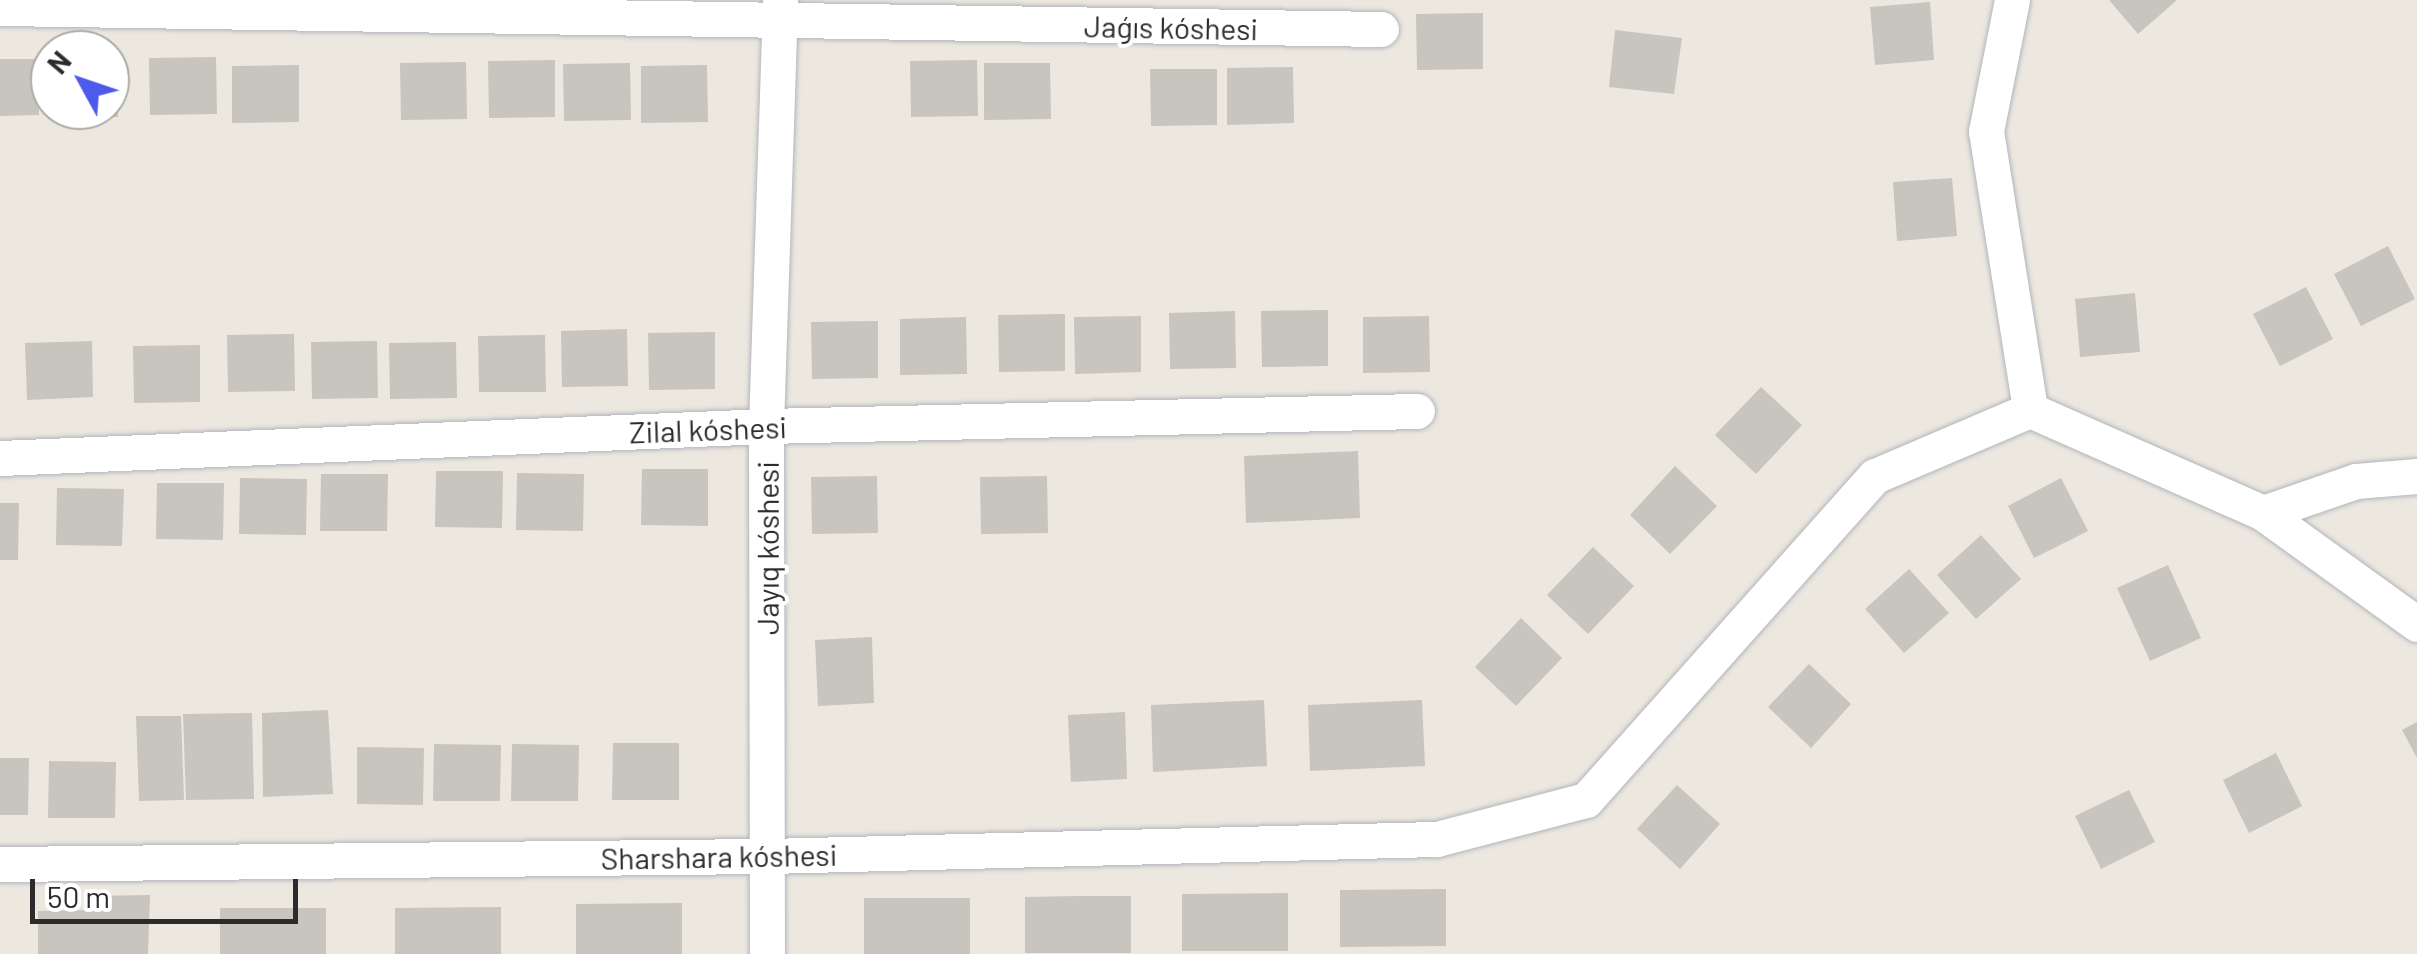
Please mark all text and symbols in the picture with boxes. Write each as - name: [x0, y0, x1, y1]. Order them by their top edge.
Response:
- street label: Jaǵıs kóshesi: [1084, 7, 1258, 47]
- north arrow: [30, 30, 130, 130]
- text: N: [40, 44, 78, 80]
- street label: Zilal kóshesi: [628, 408, 788, 450]
- street label: Jayıq kóshesi: [749, 461, 785, 635]
- street label: Sharshara kóshesi: [600, 836, 838, 876]
- scale bar: [35, 859, 302, 921]
- text: 50 m: [47, 878, 110, 914]

